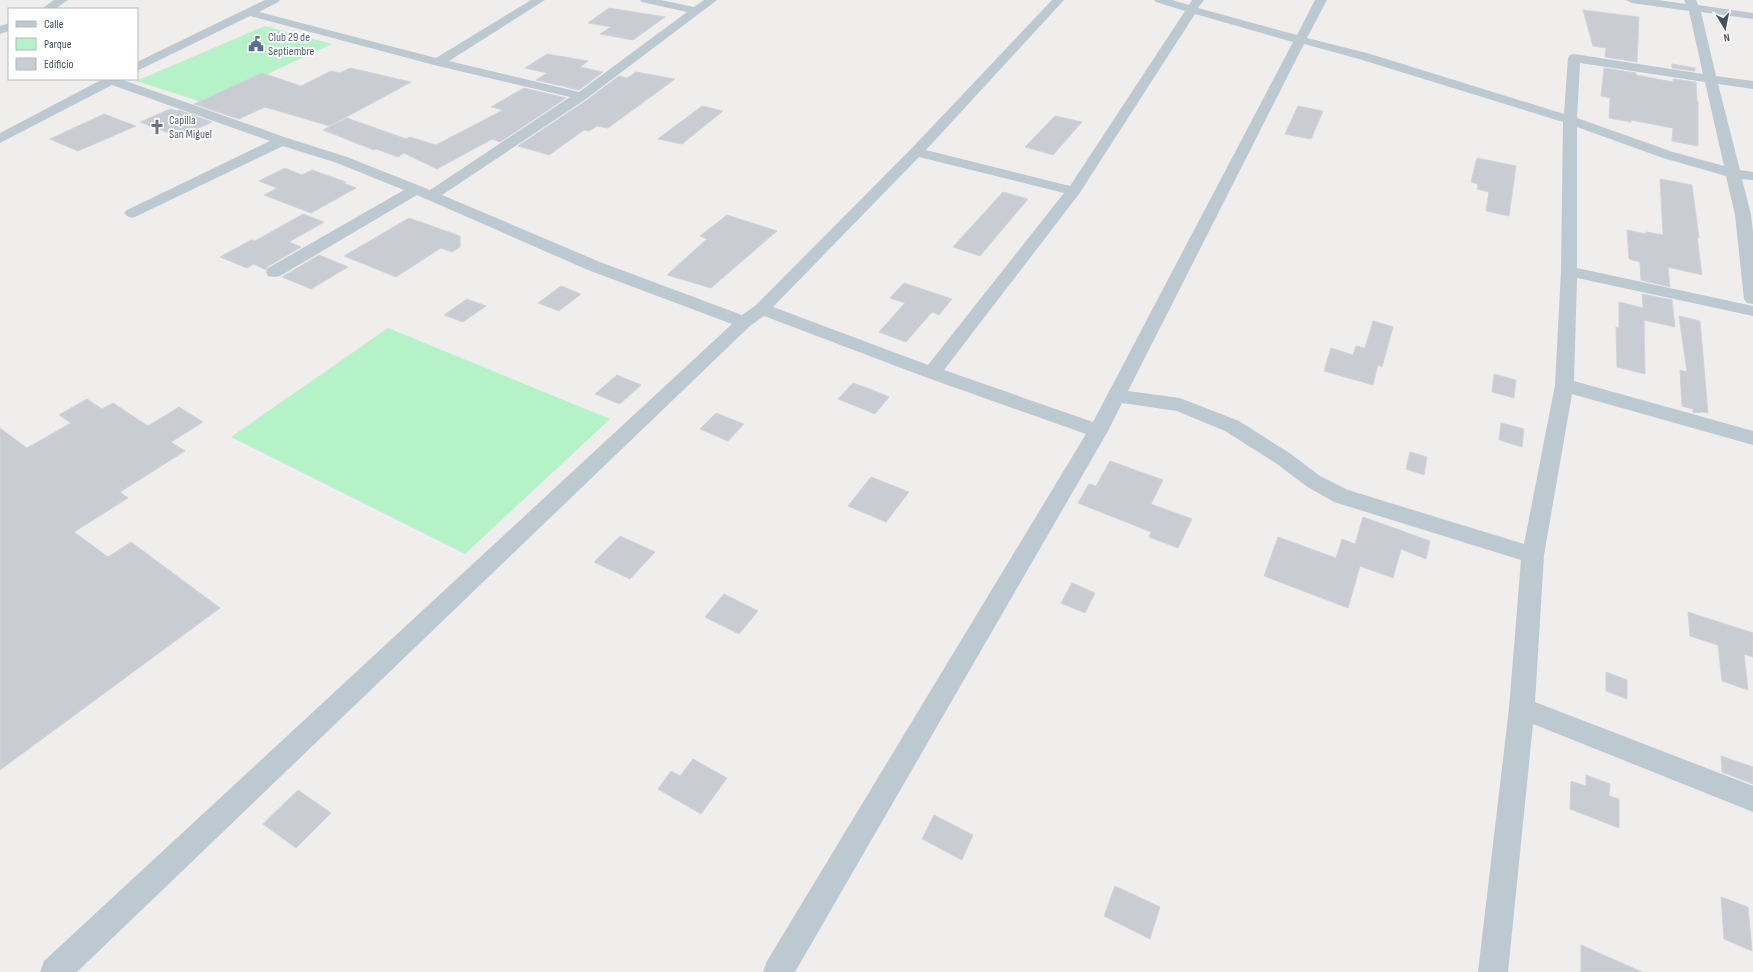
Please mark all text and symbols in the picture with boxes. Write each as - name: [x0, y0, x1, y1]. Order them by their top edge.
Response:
- legend: [8, 8, 138, 80]
- north arrow: [1705, 8, 1745, 48]
- text: Calle: [44, 17, 64, 32]
- place label: Club 29 de Septiembre: [268, 30, 315, 59]
- text: N: [1723, 30, 1731, 44]
- public building icon: Club 29 de Septiembre: [247, 35, 265, 53]
- text: Parque: [44, 37, 72, 52]
- text: Edificio: [44, 57, 73, 72]
- place label: Capilla San Miguel: [169, 113, 212, 142]
- church icon: Capilla San Miguel: [148, 118, 166, 136]

